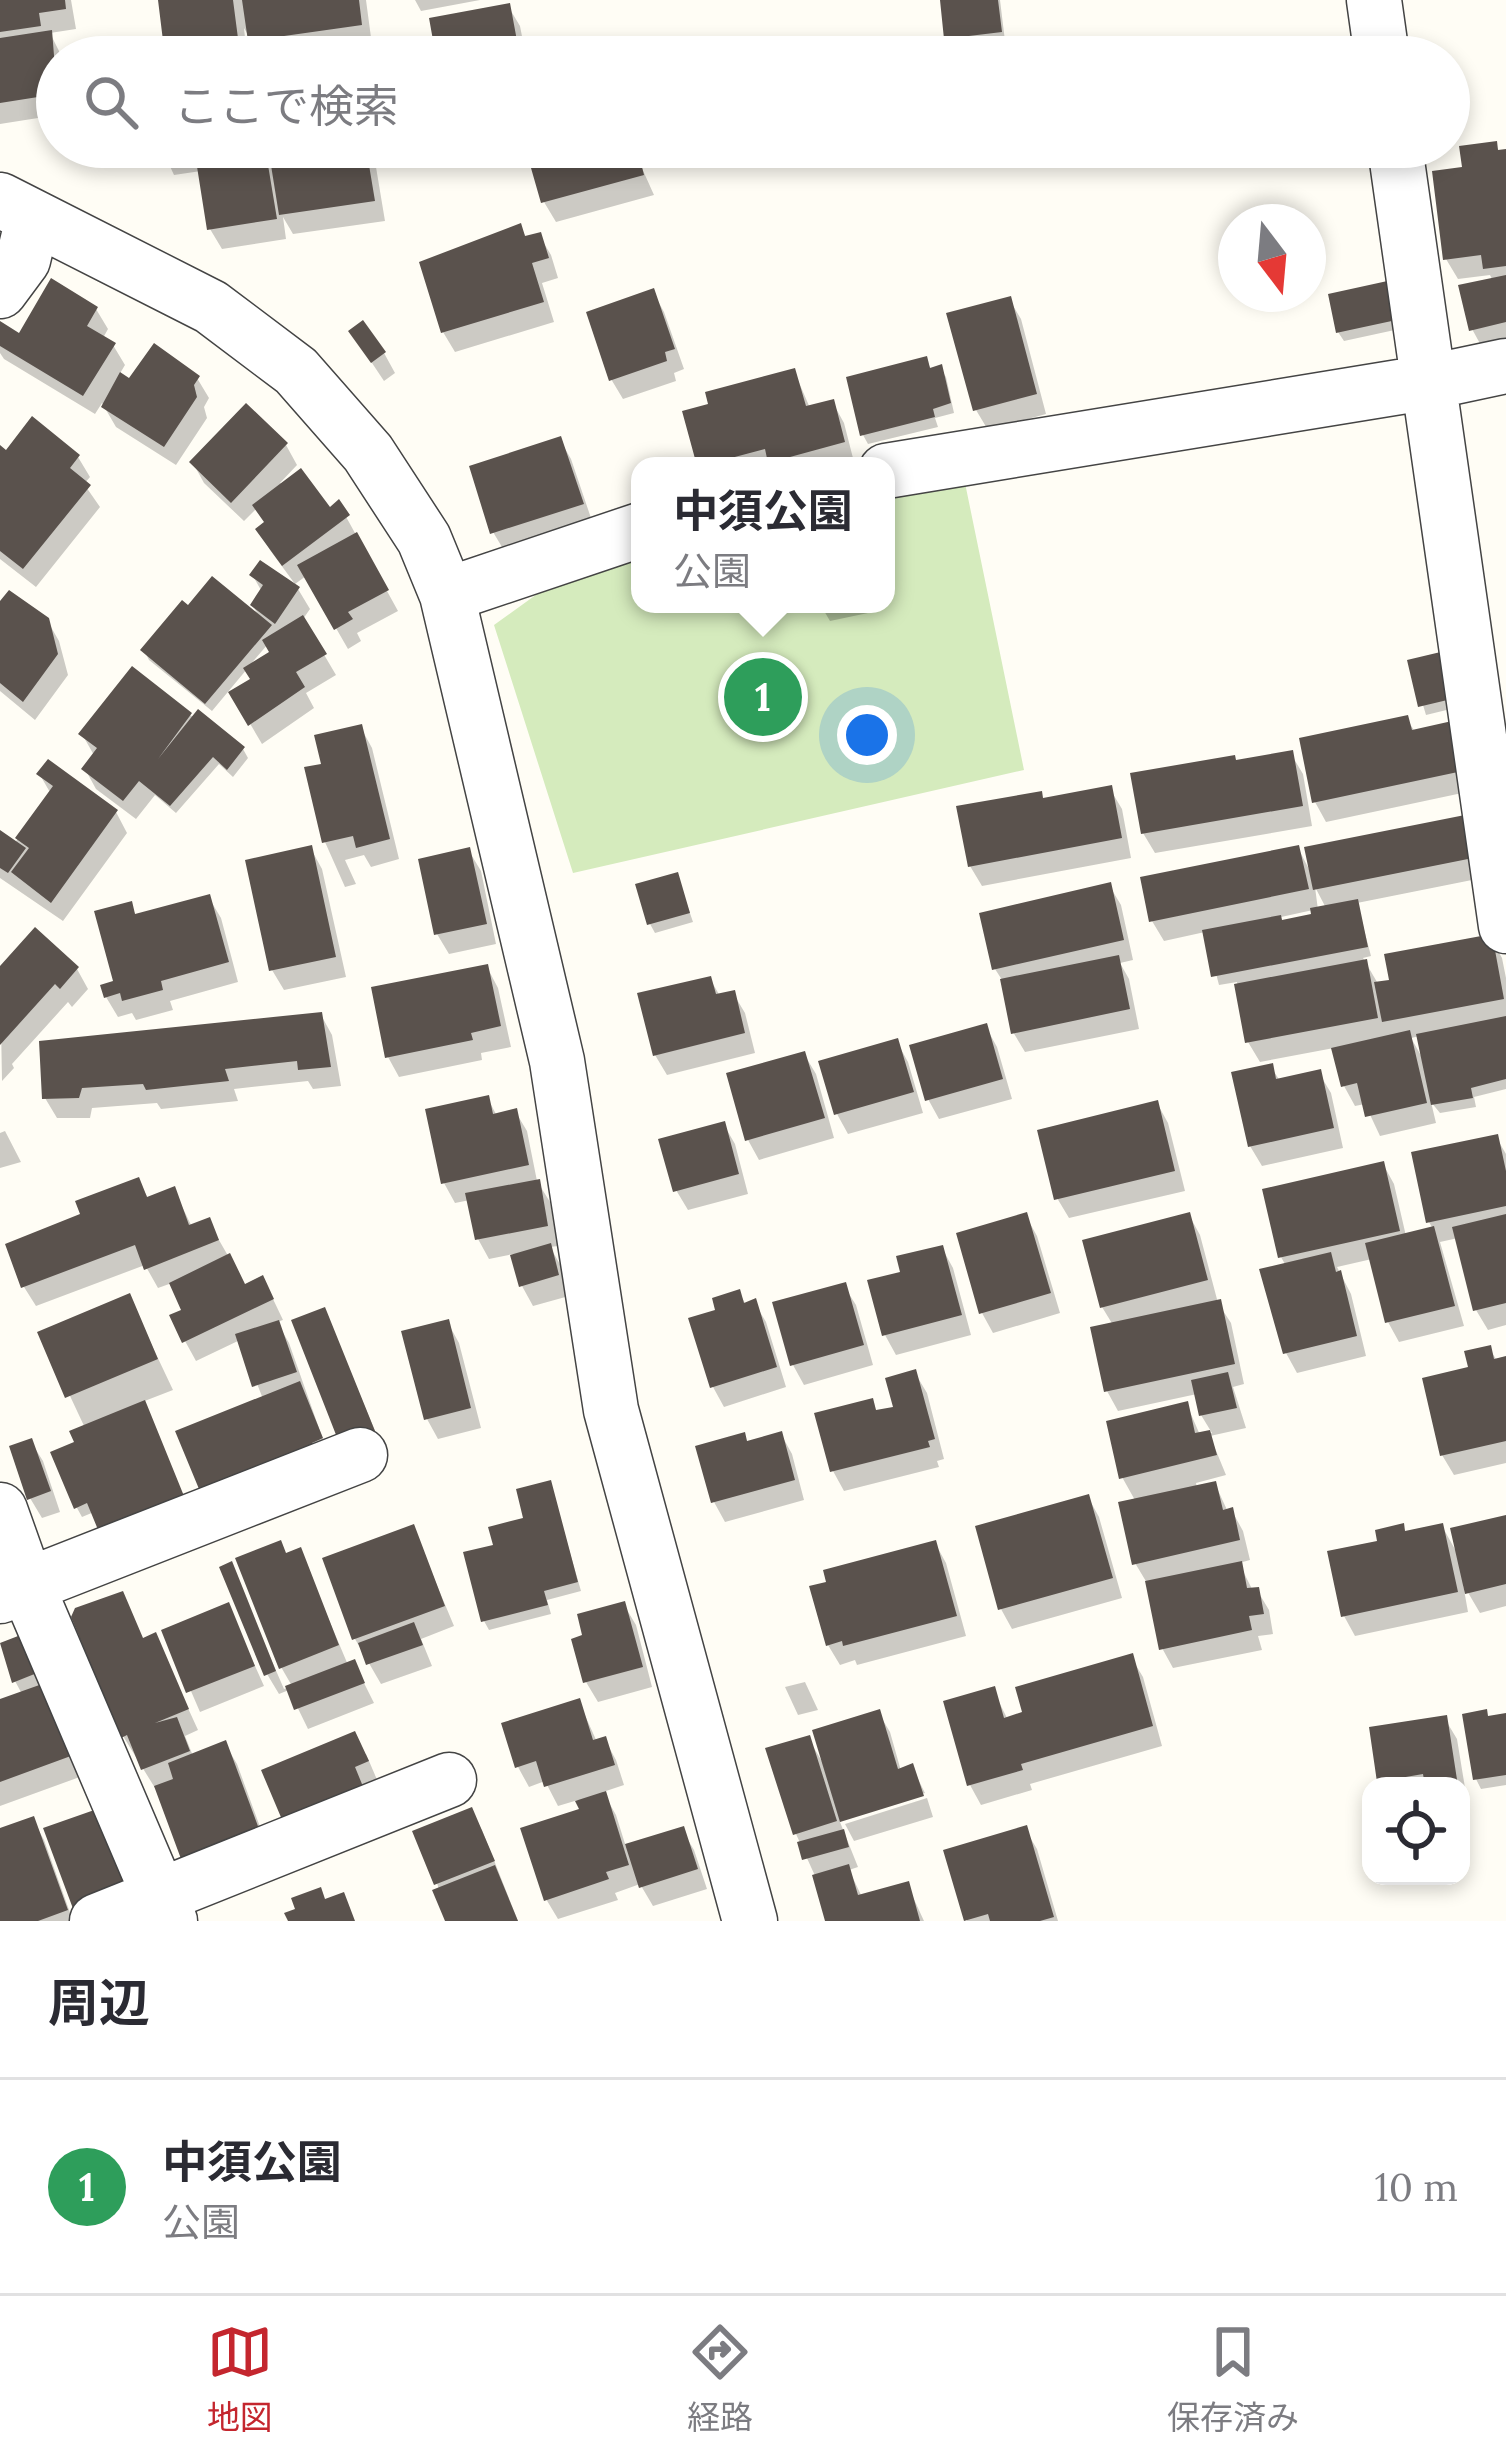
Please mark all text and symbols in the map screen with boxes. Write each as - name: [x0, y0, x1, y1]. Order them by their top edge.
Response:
- search box: [36, 36, 1470, 168]
- icon: search: [78, 69, 144, 135]
- text: ここで検索: [174, 77, 399, 134]
- north arrow: [1218, 204, 1326, 312]
- popup: [631, 457, 895, 613]
- text: 中須公園: [673, 482, 853, 539]
- text: 公園: [673, 546, 751, 596]
- pin: 1: [724, 652, 802, 742]
- your location: [837, 705, 897, 765]
- map controls: [1362, 1777, 1470, 1885]
- button: locate: [1362, 1777, 1470, 1885]
- text: 周辺: [48, 1970, 150, 2035]
- text: 中須公園: [162, 2133, 342, 2190]
- text: 1: [79, 2162, 95, 2212]
- text: 10 m: [1374, 2162, 1458, 2212]
- text: 公園: [162, 2197, 240, 2247]
- tab: 地図: [207, 2319, 273, 2439]
- tab: 経路: [687, 2319, 753, 2439]
- tab: 保存済み: [1167, 2319, 1299, 2439]

